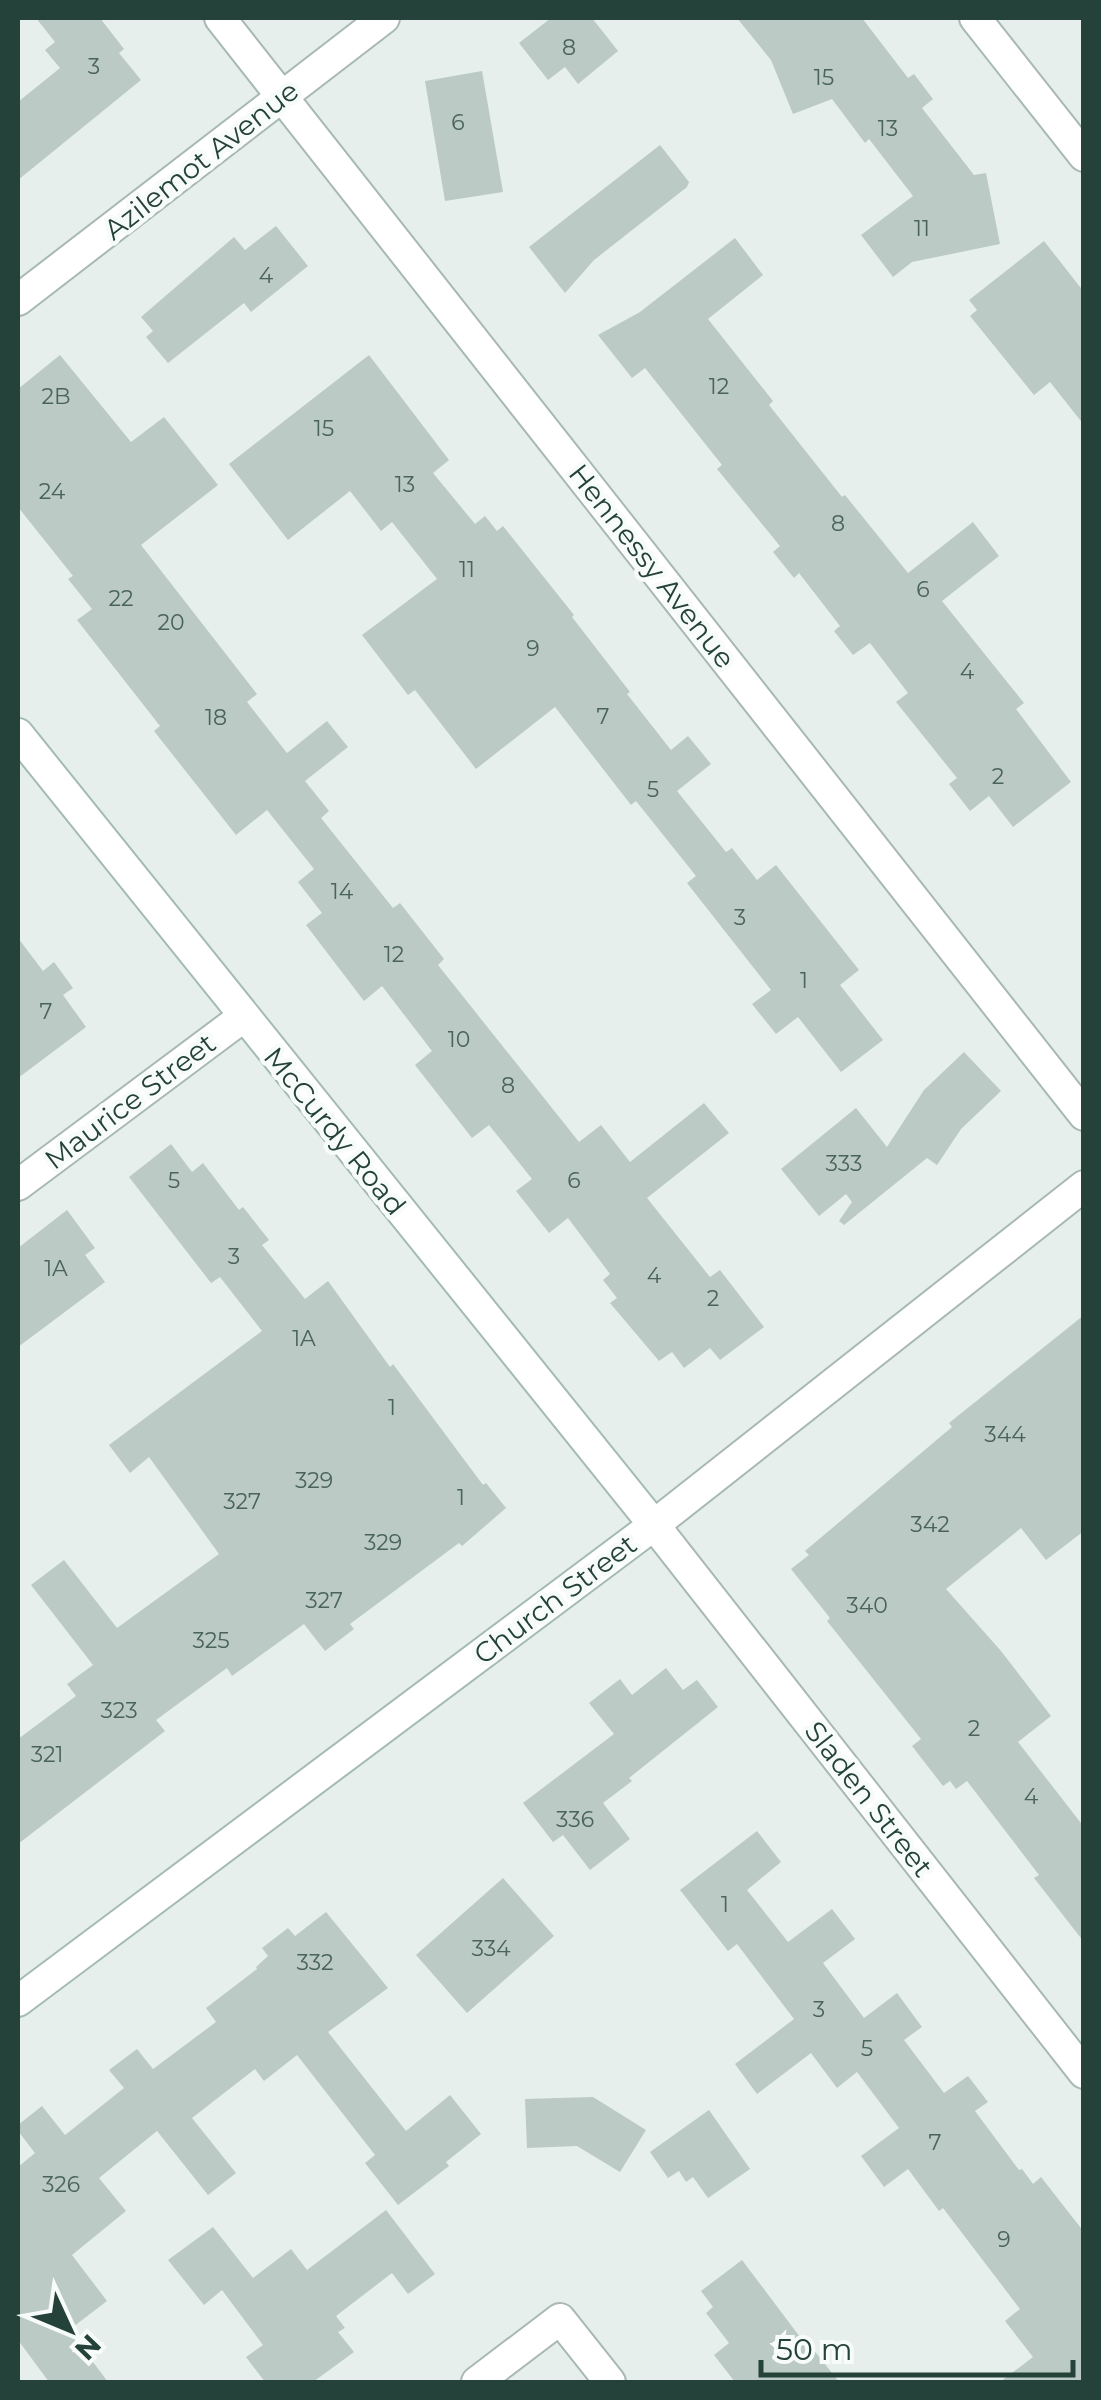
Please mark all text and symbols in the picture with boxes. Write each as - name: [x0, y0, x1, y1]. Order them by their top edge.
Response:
- house number: 8: [562, 34, 576, 61]
- house number: 3: [88, 53, 100, 80]
- house number: 15: [814, 64, 834, 91]
- street label: Azilemot Avenue: [97, 73, 305, 247]
- house number: 6: [451, 109, 465, 136]
- house number: 13: [878, 115, 898, 142]
- house number: 11: [914, 215, 930, 242]
- house number: 4: [259, 262, 274, 289]
- house number: 12: [709, 373, 729, 400]
- house number: 2B: [41, 383, 71, 410]
- house number: 15: [314, 415, 334, 442]
- street label: Hennessy Avenue: [562, 457, 742, 675]
- house number: 13: [395, 471, 415, 498]
- house number: 24: [39, 478, 66, 505]
- house number: 8: [831, 510, 845, 537]
- house number: 11: [459, 556, 475, 583]
- house number: 6: [916, 576, 930, 603]
- house number: 22: [109, 585, 134, 612]
- house number: 20: [157, 609, 185, 636]
- house number: 9: [526, 635, 540, 662]
- house number: 4: [960, 658, 975, 685]
- house number: 7: [597, 703, 610, 730]
- house number: 18: [205, 704, 227, 731]
- house number: 2: [992, 763, 1004, 790]
- house number: 5: [647, 776, 659, 803]
- house number: 14: [331, 878, 354, 905]
- house number: 3: [734, 904, 746, 931]
- house number: 12: [384, 941, 404, 968]
- house number: 1: [800, 967, 808, 994]
- house number: 7: [40, 998, 53, 1025]
- street label: Maurice Street: [38, 1026, 222, 1176]
- house number: 10: [448, 1026, 470, 1053]
- street label: McCurdy Road: [257, 1040, 413, 1222]
- house number: 8: [501, 1072, 515, 1099]
- house number: 333: [825, 1150, 863, 1177]
- house number: 5: [168, 1167, 180, 1194]
- house number: 6: [567, 1167, 581, 1194]
- house number: 3: [228, 1243, 240, 1270]
- house number: 1A: [44, 1255, 68, 1282]
- house number: 4: [647, 1262, 662, 1289]
- house number: 2: [707, 1285, 719, 1312]
- house number: 1A: [292, 1325, 316, 1352]
- house number: 1: [388, 1394, 396, 1421]
- house number: 344: [984, 1421, 1026, 1448]
- house number: 329: [295, 1467, 333, 1494]
- house number: 1: [457, 1484, 465, 1511]
- house number: 327: [223, 1488, 261, 1515]
- house number: 342: [910, 1511, 950, 1538]
- street label: Church Street: [467, 1527, 643, 1671]
- house number: 329: [364, 1529, 402, 1556]
- house number: 327: [305, 1587, 343, 1614]
- house number: 340: [846, 1592, 888, 1619]
- house number: 325: [192, 1627, 230, 1654]
- house number: 323: [100, 1697, 138, 1724]
- street label: Sladen Street: [798, 1714, 940, 1884]
- house number: 2: [968, 1715, 980, 1742]
- house number: 321: [31, 1741, 63, 1768]
- house number: 4: [1024, 1783, 1039, 1810]
- house number: 336: [556, 1806, 594, 1833]
- house number: 1: [721, 1891, 729, 1918]
- house number: 334: [471, 1935, 511, 1962]
- house number: 332: [296, 1949, 334, 1976]
- house number: 3: [813, 1996, 825, 2023]
- house number: 5: [861, 2035, 873, 2062]
- house number: 7: [929, 2129, 942, 2156]
- house number: 326: [42, 2171, 80, 2198]
- house number: 9: [997, 2226, 1011, 2253]
- north arrow: [20, 2280, 120, 2380]
- scale bar: [761, 2315, 1074, 2377]
- text: N: [68, 2327, 108, 2367]
- text: 50 m: [776, 2331, 853, 2368]

